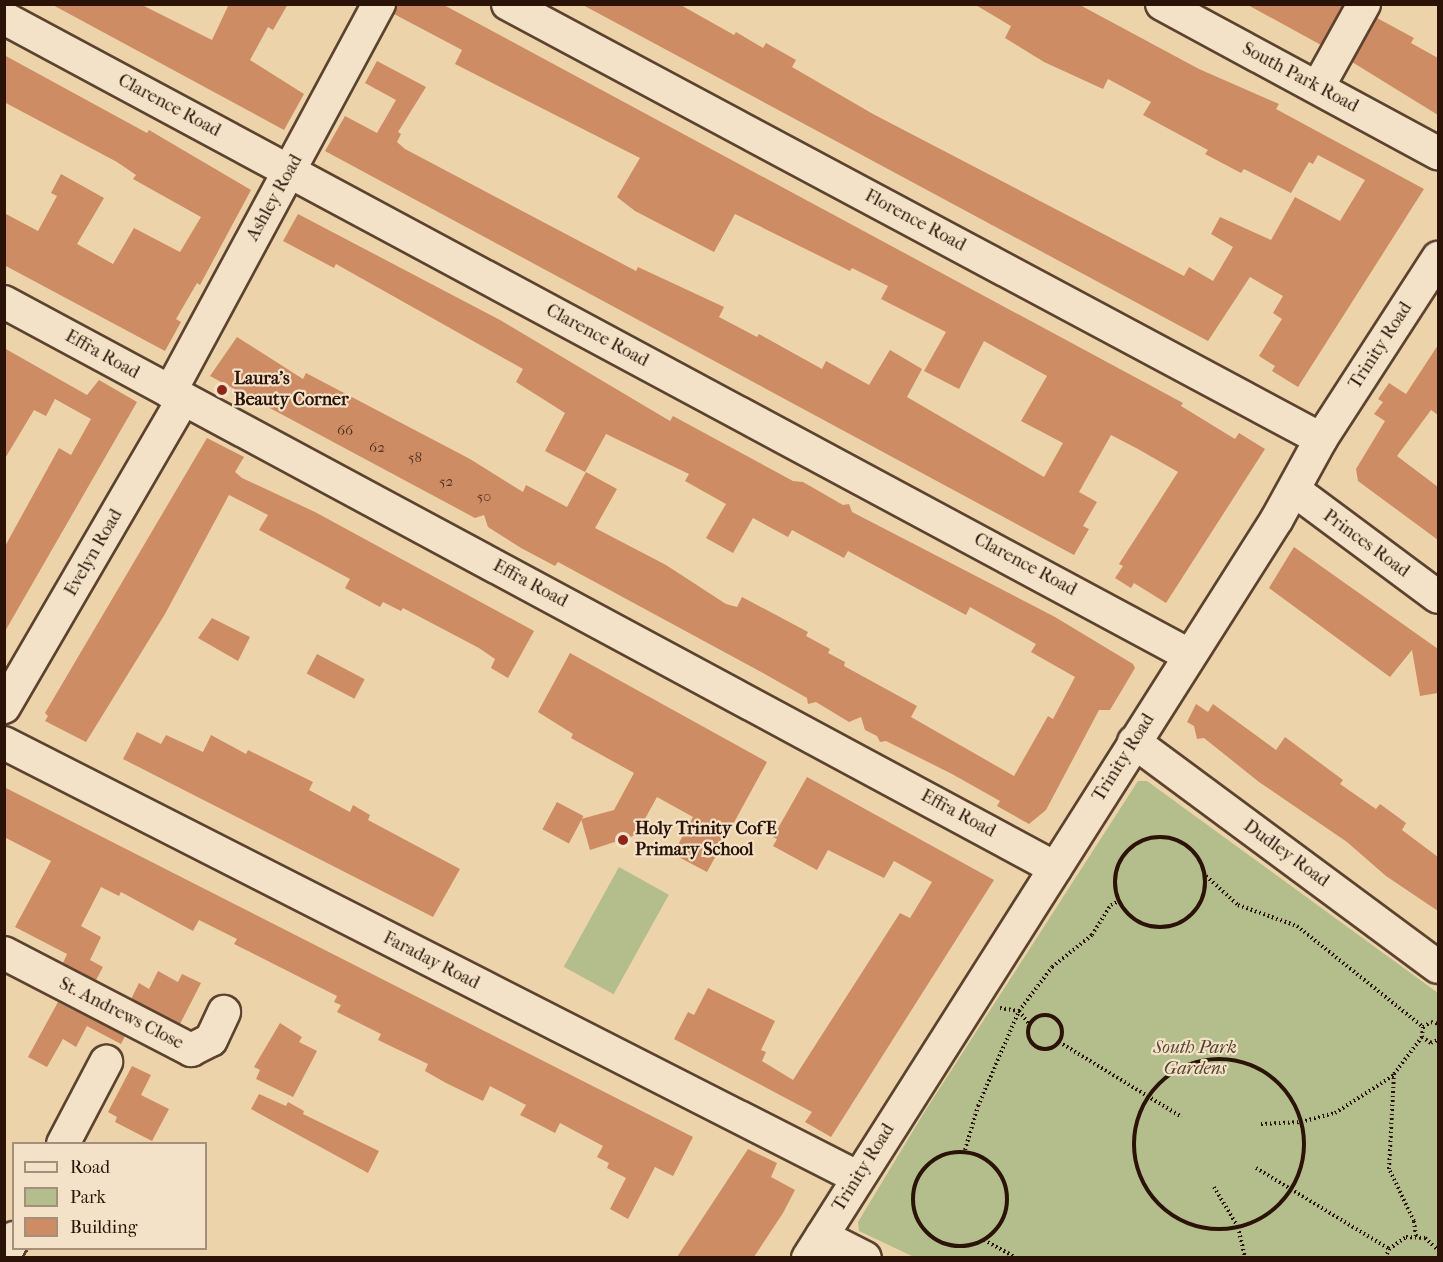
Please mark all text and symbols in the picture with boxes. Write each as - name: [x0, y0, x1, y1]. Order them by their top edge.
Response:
- street label: South Park Road: [1238, 38, 1362, 118]
- street label: Clarence Road: [114, 70, 224, 142]
- street label: Ashley Road: [242, 151, 308, 245]
- street label: Florence Road: [861, 185, 969, 257]
- street label: Trinity Road: [1345, 298, 1417, 394]
- street label: Clarence Road: [542, 300, 652, 372]
- street label: Effra Road: [61, 326, 143, 384]
- place label: Laura's Beauty Corner: [234, 369, 349, 412]
- marker: Laura's Beauty Corner: [215, 383, 229, 397]
- house number: 66: [337, 422, 353, 440]
- house number: 62: [369, 439, 385, 457]
- house number: 58: [408, 449, 422, 467]
- house number: 52: [439, 473, 453, 491]
- house number: 50: [477, 488, 491, 506]
- street label: Princes Road: [1319, 505, 1413, 583]
- street label: Evelyn Road: [60, 506, 128, 600]
- street label: Clarence Road: [970, 529, 1080, 601]
- street label: Effra Road: [489, 555, 571, 613]
- street label: Trinity Road: [1088, 710, 1160, 806]
- street label: Effra Road: [917, 785, 999, 843]
- street label: Dudley Road: [1239, 816, 1333, 892]
- place label: Holy Trinity CofE Primary School: [635, 819, 777, 862]
- marker: Holy Trinity CofE Primary School: [616, 833, 630, 847]
- street label: Faraday Road: [379, 927, 483, 995]
- street label: St. Andrews Close: [55, 973, 187, 1055]
- park label: South Park Gardens: [1153, 1038, 1237, 1080]
- street label: Trinity Road: [828, 1120, 900, 1216]
- legend: [12, 1142, 207, 1250]
- text: Road: [70, 1157, 110, 1178]
- text: Park: [70, 1187, 106, 1208]
- text: Building: [70, 1217, 137, 1238]

